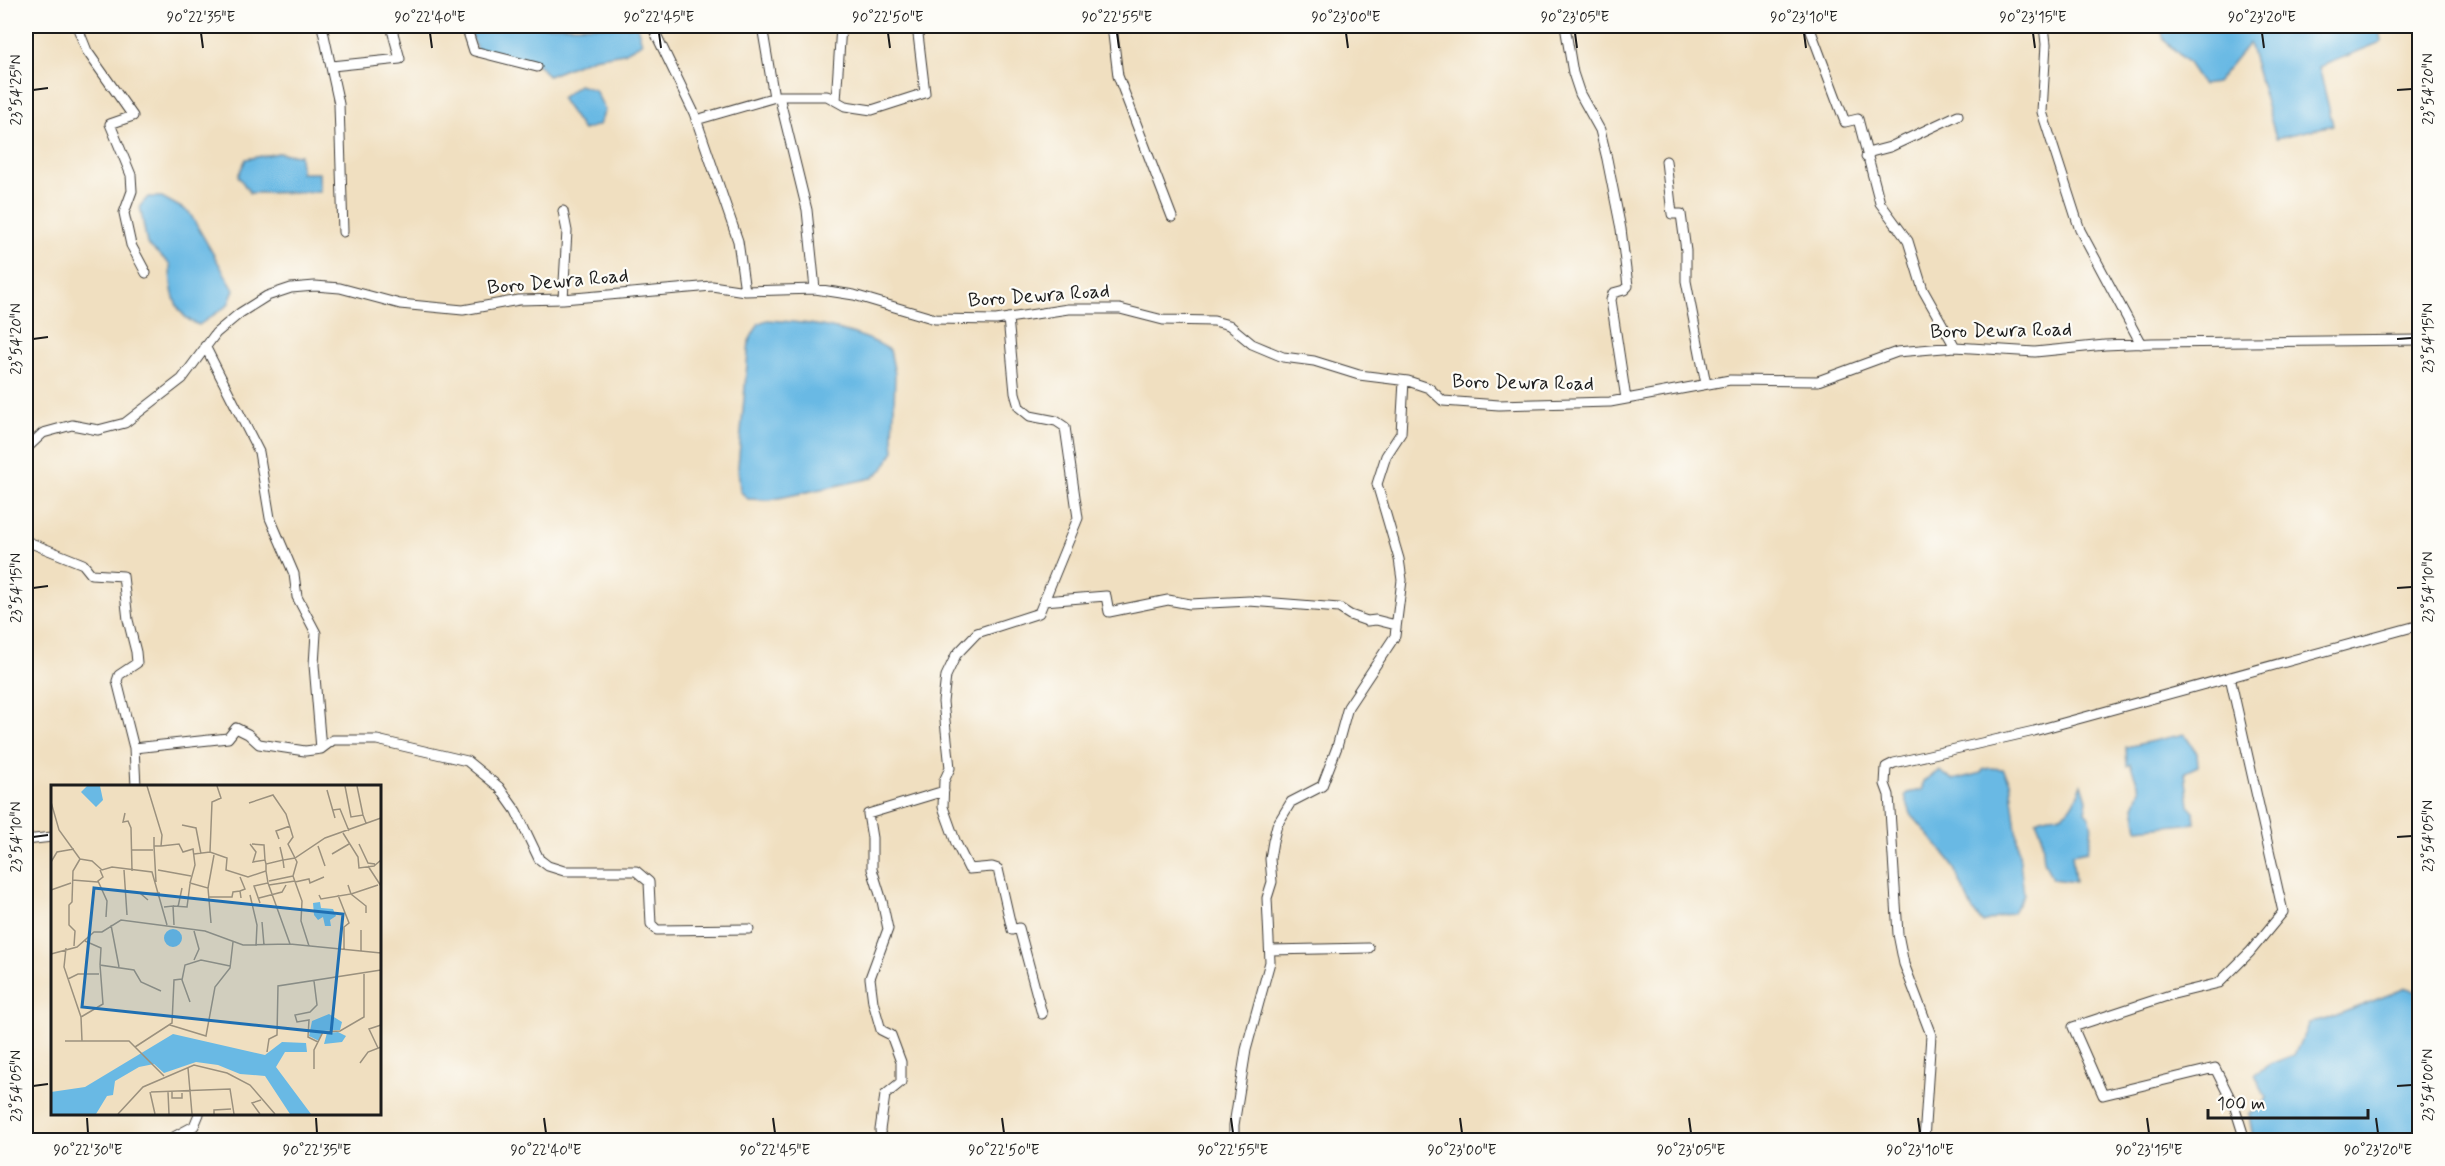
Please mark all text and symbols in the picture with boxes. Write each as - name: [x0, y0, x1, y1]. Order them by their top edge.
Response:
- text: 90°22'35"E: [167, 8, 235, 28]
- text: 90°22'40"E: [395, 8, 466, 28]
- text: 90°22'45"E: [624, 8, 694, 28]
- text: 90°22'50"E: [852, 8, 924, 28]
- text: 90°22'55"E: [1082, 8, 1153, 28]
- text: 90°23'00"E: [1311, 8, 1381, 28]
- text: 90°23'05"E: [1541, 8, 1609, 28]
- text: 90°23'10"E: [1770, 8, 1838, 28]
- text: 90°23'15"E: [2000, 8, 2067, 28]
- text: 90°23'20"E: [2228, 8, 2296, 28]
- text: 23°54'20"N: [2419, 53, 2439, 125]
- text: 23°54'25"N: [7, 55, 27, 125]
- street label: Boro Dewra Road: [486, 262, 630, 302]
- street label: Boro Dewra Road: [967, 278, 1111, 314]
- text: 23°54'20"N: [7, 303, 27, 375]
- text: 23°54'15"N: [2419, 303, 2439, 373]
- street label: Boro Dewra Road: [1930, 316, 2072, 346]
- street label: Boro Dewra Road: [1452, 368, 1594, 398]
- text: 23°54'10"N: [2419, 552, 2439, 622]
- text: 23°54'15"N: [7, 553, 27, 623]
- inset map: [51, 785, 381, 1115]
- text: 23°54'05"N: [2419, 800, 2439, 872]
- text: 23°54'10"N: [7, 802, 27, 872]
- text: 23°54'00"N: [2419, 1049, 2439, 1121]
- text: 23°54'05"N: [7, 1050, 27, 1122]
- scale bar: [2208, 1082, 2368, 1120]
- text: 100 m: [2217, 1092, 2265, 1116]
- text: 90°22'30"E: [53, 1141, 123, 1161]
- text: 90°22'35"E: [283, 1141, 351, 1161]
- text: 90°22'40"E: [511, 1141, 582, 1161]
- text: 90°22'45"E: [740, 1141, 810, 1161]
- text: 90°22'50"E: [968, 1141, 1040, 1161]
- text: 90°22'55"E: [1198, 1141, 1269, 1161]
- text: 90°23'00"E: [1427, 1141, 1497, 1161]
- text: 90°23'05"E: [1657, 1141, 1725, 1161]
- text: 90°23'10"E: [1886, 1141, 1954, 1161]
- text: 90°23'15"E: [2116, 1141, 2183, 1161]
- text: 90°23'20"E: [2344, 1141, 2412, 1161]

